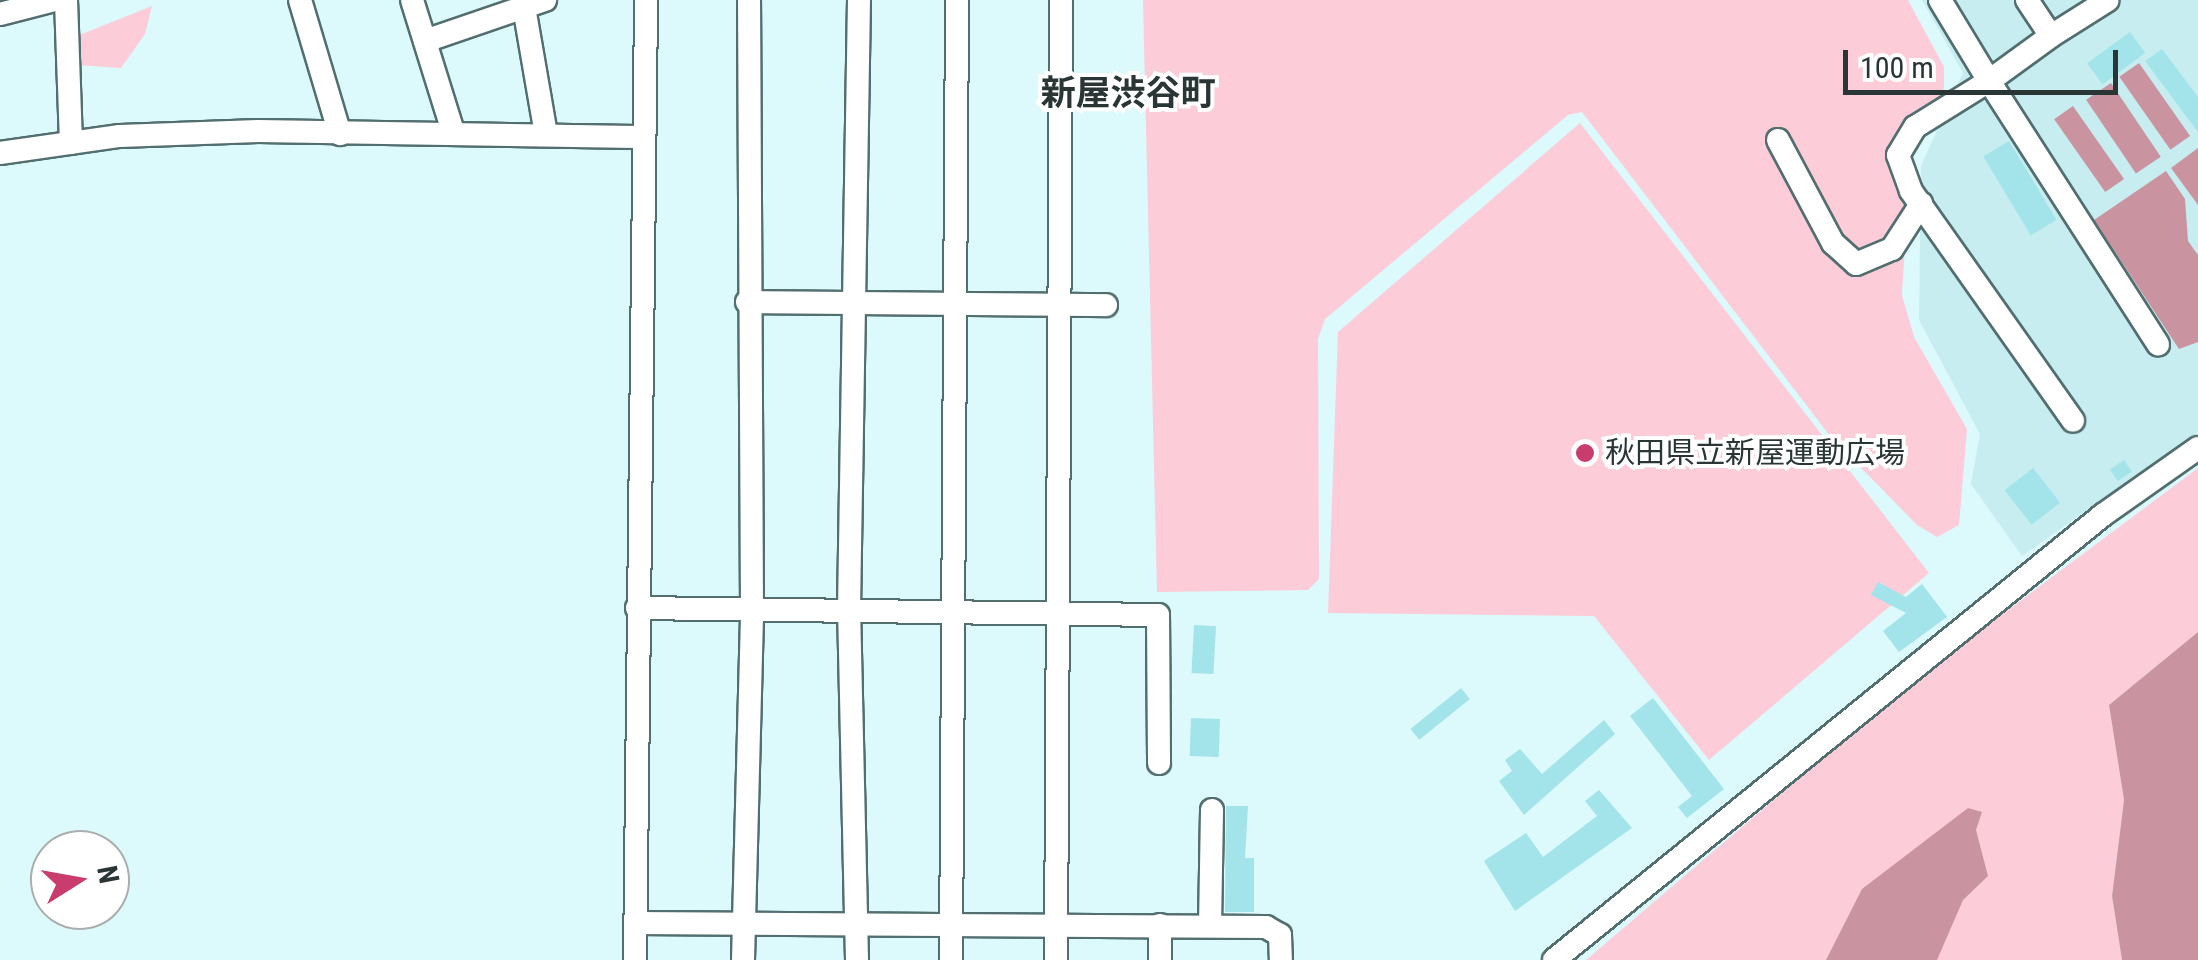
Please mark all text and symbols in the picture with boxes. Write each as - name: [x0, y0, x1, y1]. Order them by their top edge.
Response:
- scale bar: [1848, 30, 2123, 92]
- text: 100 m: [1860, 50, 1934, 85]
- district label: 新屋渋谷町: [1041, 73, 1215, 115]
- place label: 秋田県立新屋運動広場: [1605, 435, 1905, 471]
- marker: 秋田県立新屋運動広場: [1574, 442, 1596, 464]
- north arrow: [30, 830, 130, 930]
- text: N: [90, 863, 126, 886]

